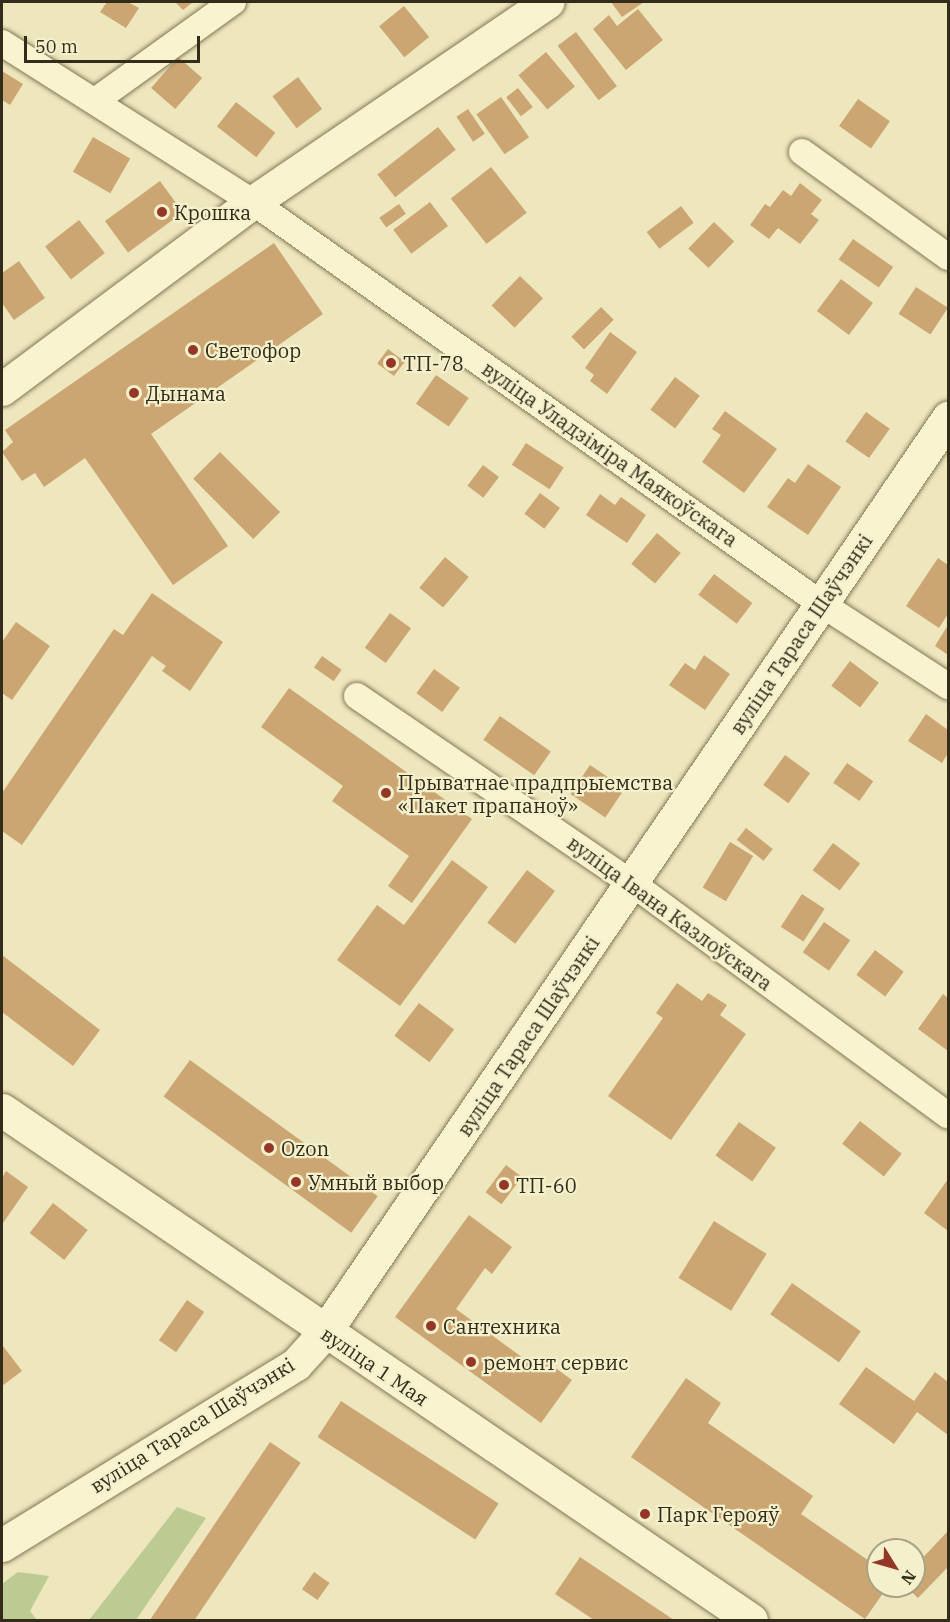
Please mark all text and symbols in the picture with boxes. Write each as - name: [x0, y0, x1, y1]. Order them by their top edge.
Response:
- scale bar: [27, 24, 202, 62]
- text: 50 m: [35, 35, 78, 58]
- place label: Крошка: [174, 200, 251, 224]
- marker: Крошка: [155, 205, 169, 219]
- place label: Светофор: [205, 338, 301, 362]
- marker: Светофор: [186, 343, 200, 357]
- place label: ТП-78: [403, 351, 464, 375]
- marker: ТП-78: [384, 356, 398, 370]
- street label: вуліца Уладзіміра Маякоўскага: [478, 356, 742, 552]
- place label: Дынама: [146, 381, 226, 405]
- marker: Дынама: [127, 386, 141, 400]
- street label: вуліца Тараса Шаўчэнкі: [725, 529, 877, 739]
- place label: Прыватнае прадпрыемства «Пакет прапаноў»: [398, 770, 673, 817]
- marker: Прыватнае прадпрыемства «Пакет прапаноў»: [379, 786, 393, 800]
- street label: вуліца Івана Казлоўскага: [563, 831, 777, 995]
- street label: вуліца Тараса Шаўчэнкі: [452, 931, 604, 1141]
- place label: Ozon: [281, 1136, 329, 1160]
- marker: Ozon: [262, 1141, 276, 1155]
- place label: Умный выбор: [308, 1170, 444, 1194]
- place label: ТП-60: [516, 1173, 577, 1197]
- marker: Умный выбор: [289, 1175, 303, 1189]
- marker: ТП-60: [497, 1178, 511, 1192]
- place label: Сантехника: [443, 1314, 561, 1338]
- marker: Сантехника: [424, 1319, 438, 1333]
- street label: вуліца 1 Мая: [317, 1321, 433, 1411]
- place label: ремонт сервис: [483, 1350, 629, 1374]
- street label: вуліца Тараса Шаўчэнкі: [85, 1352, 299, 1498]
- marker: ремонт сервис: [464, 1355, 478, 1369]
- place label: Парк Герояў: [657, 1502, 779, 1526]
- marker: Парк Герояў: [638, 1507, 652, 1521]
- north arrow: [866, 1538, 926, 1598]
- text: N: [897, 1567, 921, 1589]

